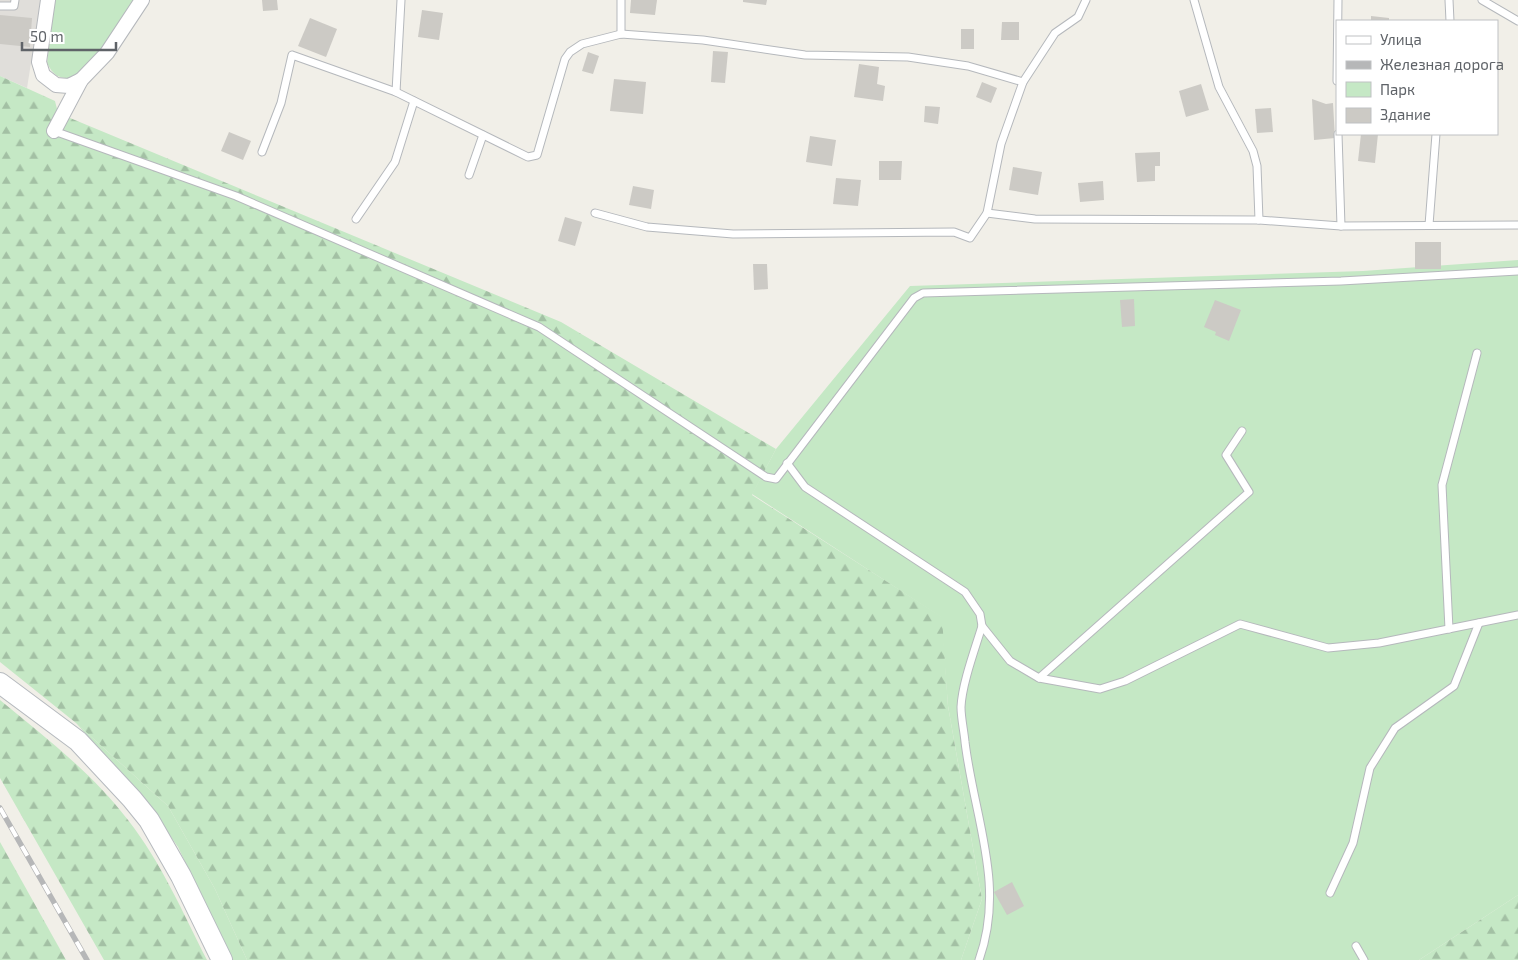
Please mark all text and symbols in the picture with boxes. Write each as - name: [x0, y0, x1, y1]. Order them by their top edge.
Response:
- scale bar: [22, 20, 116, 52]
- legend: [1336, 20, 1498, 135]
- text: 50 m: [30, 27, 64, 45]
- text: Улица: [1380, 30, 1422, 48]
- text: Железная дорога: [1380, 55, 1504, 73]
- text: Парк: [1380, 80, 1415, 98]
- text: Здание: [1380, 105, 1431, 123]

